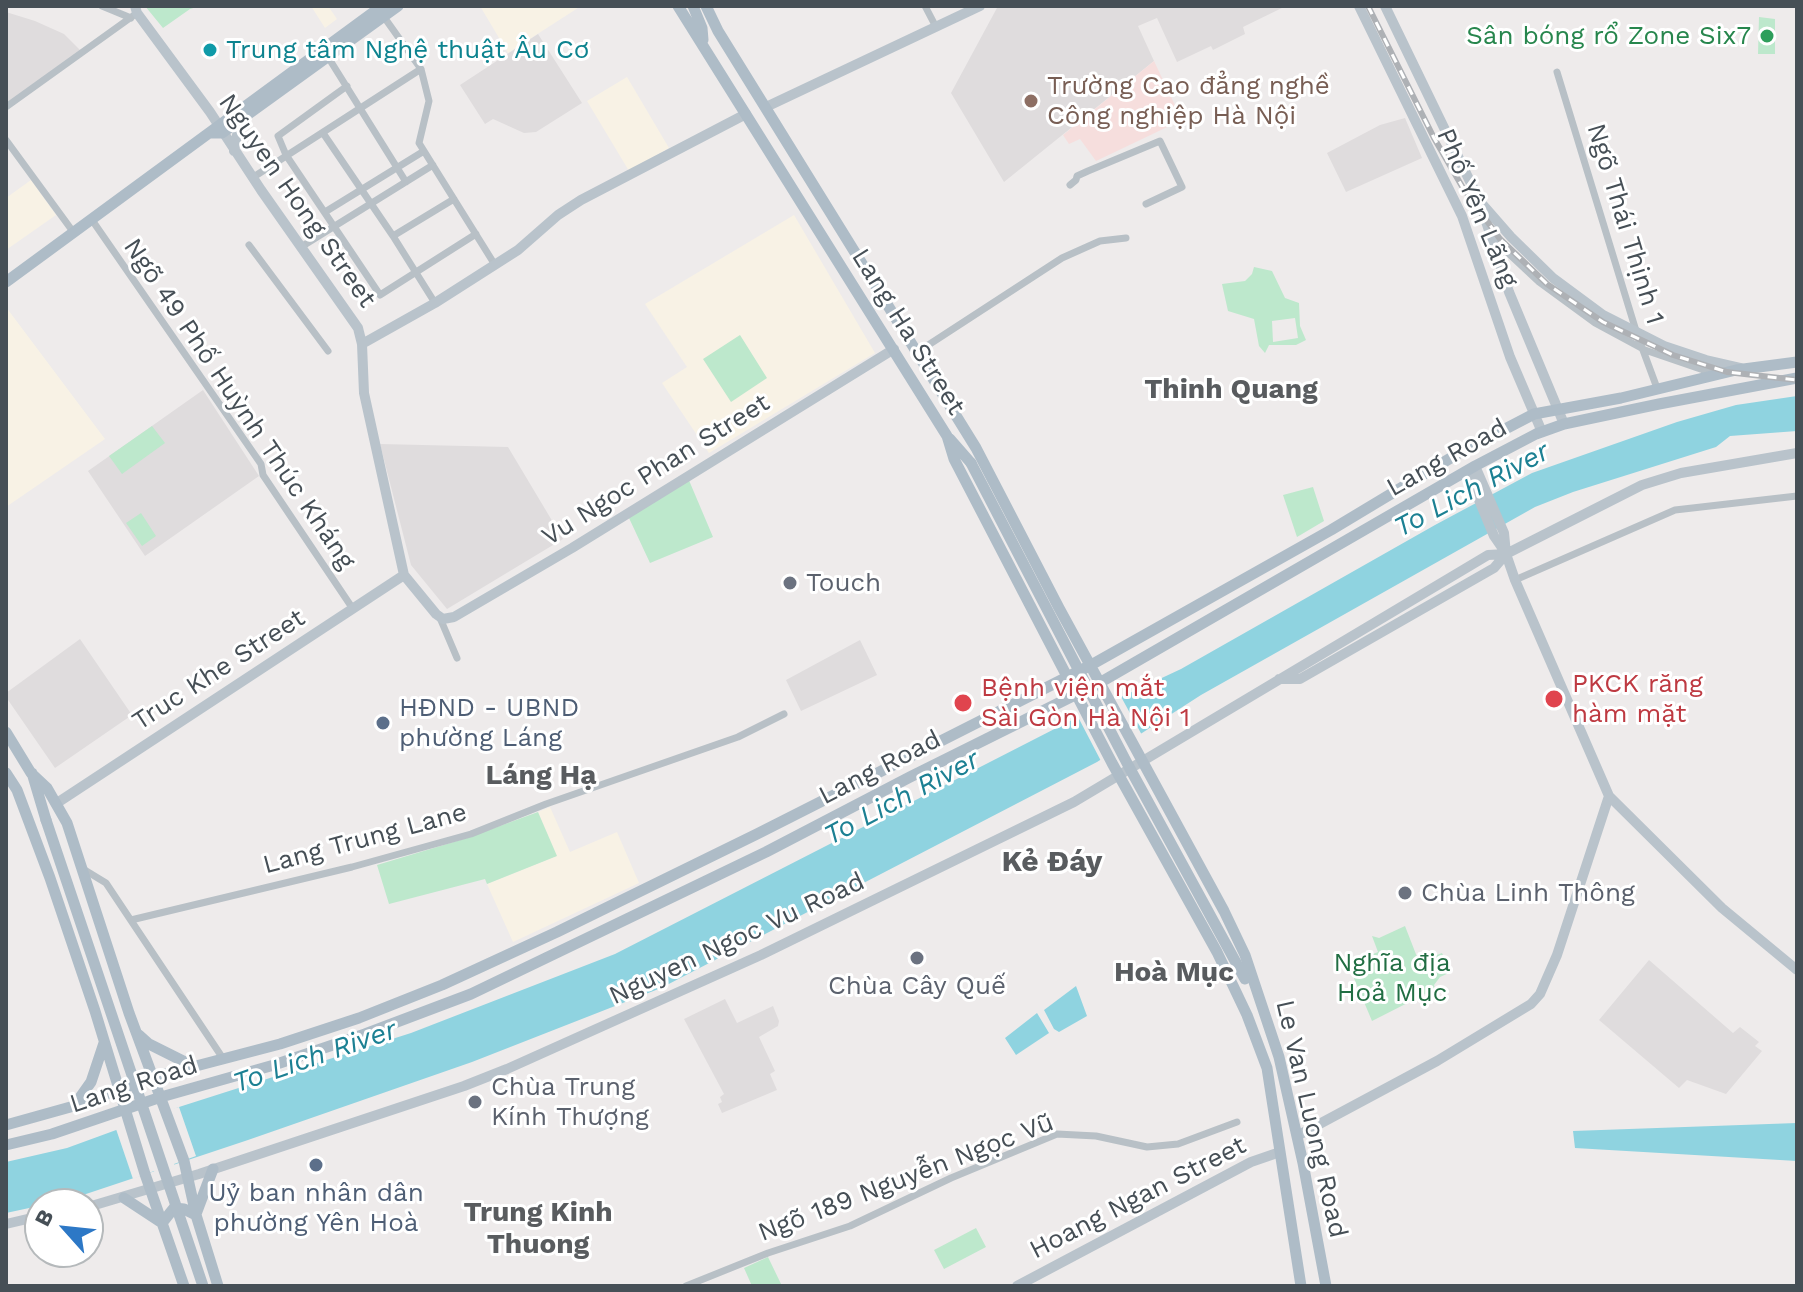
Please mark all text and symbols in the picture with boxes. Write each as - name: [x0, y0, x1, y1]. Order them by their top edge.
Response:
- place label: Sân bóng rổ Zone Six7: [1466, 20, 1751, 52]
- marker: Sân bóng rổ Zone Six7: [1758, 27, 1776, 45]
- place label: Trung tâm Nghệ thuật Âu Cơ: [226, 34, 589, 66]
- marker: Trung tâm Nghệ thuật Âu Cơ: [201, 41, 219, 59]
- place label: Trường Cao đẳng nghề Công nghiệp Hà Nội: [1047, 70, 1330, 132]
- street label: Nguyen Hong Street: [211, 88, 383, 314]
- marker: Trường Cao đẳng nghề Công nghiệp Hà Nội: [1022, 92, 1040, 110]
- street label: Ngõ Thái Thịnh 1: [1580, 120, 1670, 328]
- street label: Phố Yên Lãng: [1430, 124, 1524, 292]
- street label: Ngõ 49 Phố Huỳnh Thúc Kháng: [116, 233, 362, 575]
- street label: Lang Ha Street: [844, 243, 972, 421]
- district label: Thinh Quang: [1144, 373, 1318, 407]
- street label: Vu Ngoc Phan Street: [536, 387, 776, 553]
- street label: Lang Road: [1381, 412, 1513, 504]
- water label: To Lich River: [1389, 435, 1555, 545]
- place label: Touch: [806, 567, 881, 599]
- marker: Touch: [781, 574, 799, 592]
- street label: Truc Khe Street: [127, 603, 311, 737]
- place label: PKCK răng hàm mặt: [1572, 668, 1703, 730]
- place label: Bệnh viện mắt Sài Gòn Hà Nội 1: [981, 672, 1190, 734]
- marker: PKCK răng hàm mặt: [1543, 688, 1565, 710]
- place label: HĐND - UBND phường Láng: [399, 692, 579, 754]
- marker: Bệnh viện mắt Sài Gòn Hà Nội 1: [952, 692, 974, 714]
- marker: HĐND - UBND phường Láng: [374, 714, 392, 732]
- street label: Lang Road: [814, 724, 946, 812]
- water label: To Lich River: [819, 743, 985, 853]
- district label: Láng Hạ: [485, 759, 597, 793]
- street label: Lang Trung Lane: [260, 797, 470, 881]
- district label: Kẻ Đáy: [1002, 844, 1102, 880]
- street label: Nguyen Ngoc Vu Road: [604, 866, 870, 1012]
- place label: Chùa Linh Thông: [1421, 877, 1635, 909]
- marker: Chùa Linh Thông: [1396, 884, 1414, 902]
- park label: Nghĩa địa Hoả Mục: [1333, 947, 1451, 1008]
- marker: Chùa Cây Quế: [908, 949, 926, 967]
- district label: Hoà Mục: [1114, 956, 1234, 990]
- place label: Chùa Cây Quế: [828, 970, 1006, 1002]
- street label: Le Van Luong Road: [1268, 997, 1354, 1241]
- water label: To Lich River: [229, 1013, 401, 1101]
- street label: Lang Road: [66, 1050, 202, 1120]
- place label: Chùa Trung Kính Thượng: [491, 1071, 649, 1132]
- marker: Chùa Trung Kính Thượng: [466, 1093, 484, 1111]
- street label: Ngõ 189 Nguyễn Ngọc Vũ: [754, 1107, 1058, 1249]
- street label: Hoang Ngan Street: [1025, 1130, 1251, 1266]
- marker: Uỷ ban nhân dân phường Yên Hoà: [307, 1156, 325, 1174]
- place label: Uỷ ban nhân dân phường Yên Hoà: [208, 1177, 424, 1238]
- north arrow: [24, 1188, 104, 1268]
- district label: Trung Kinh Thuong: [463, 1196, 613, 1262]
- text: B: [29, 1205, 59, 1230]

